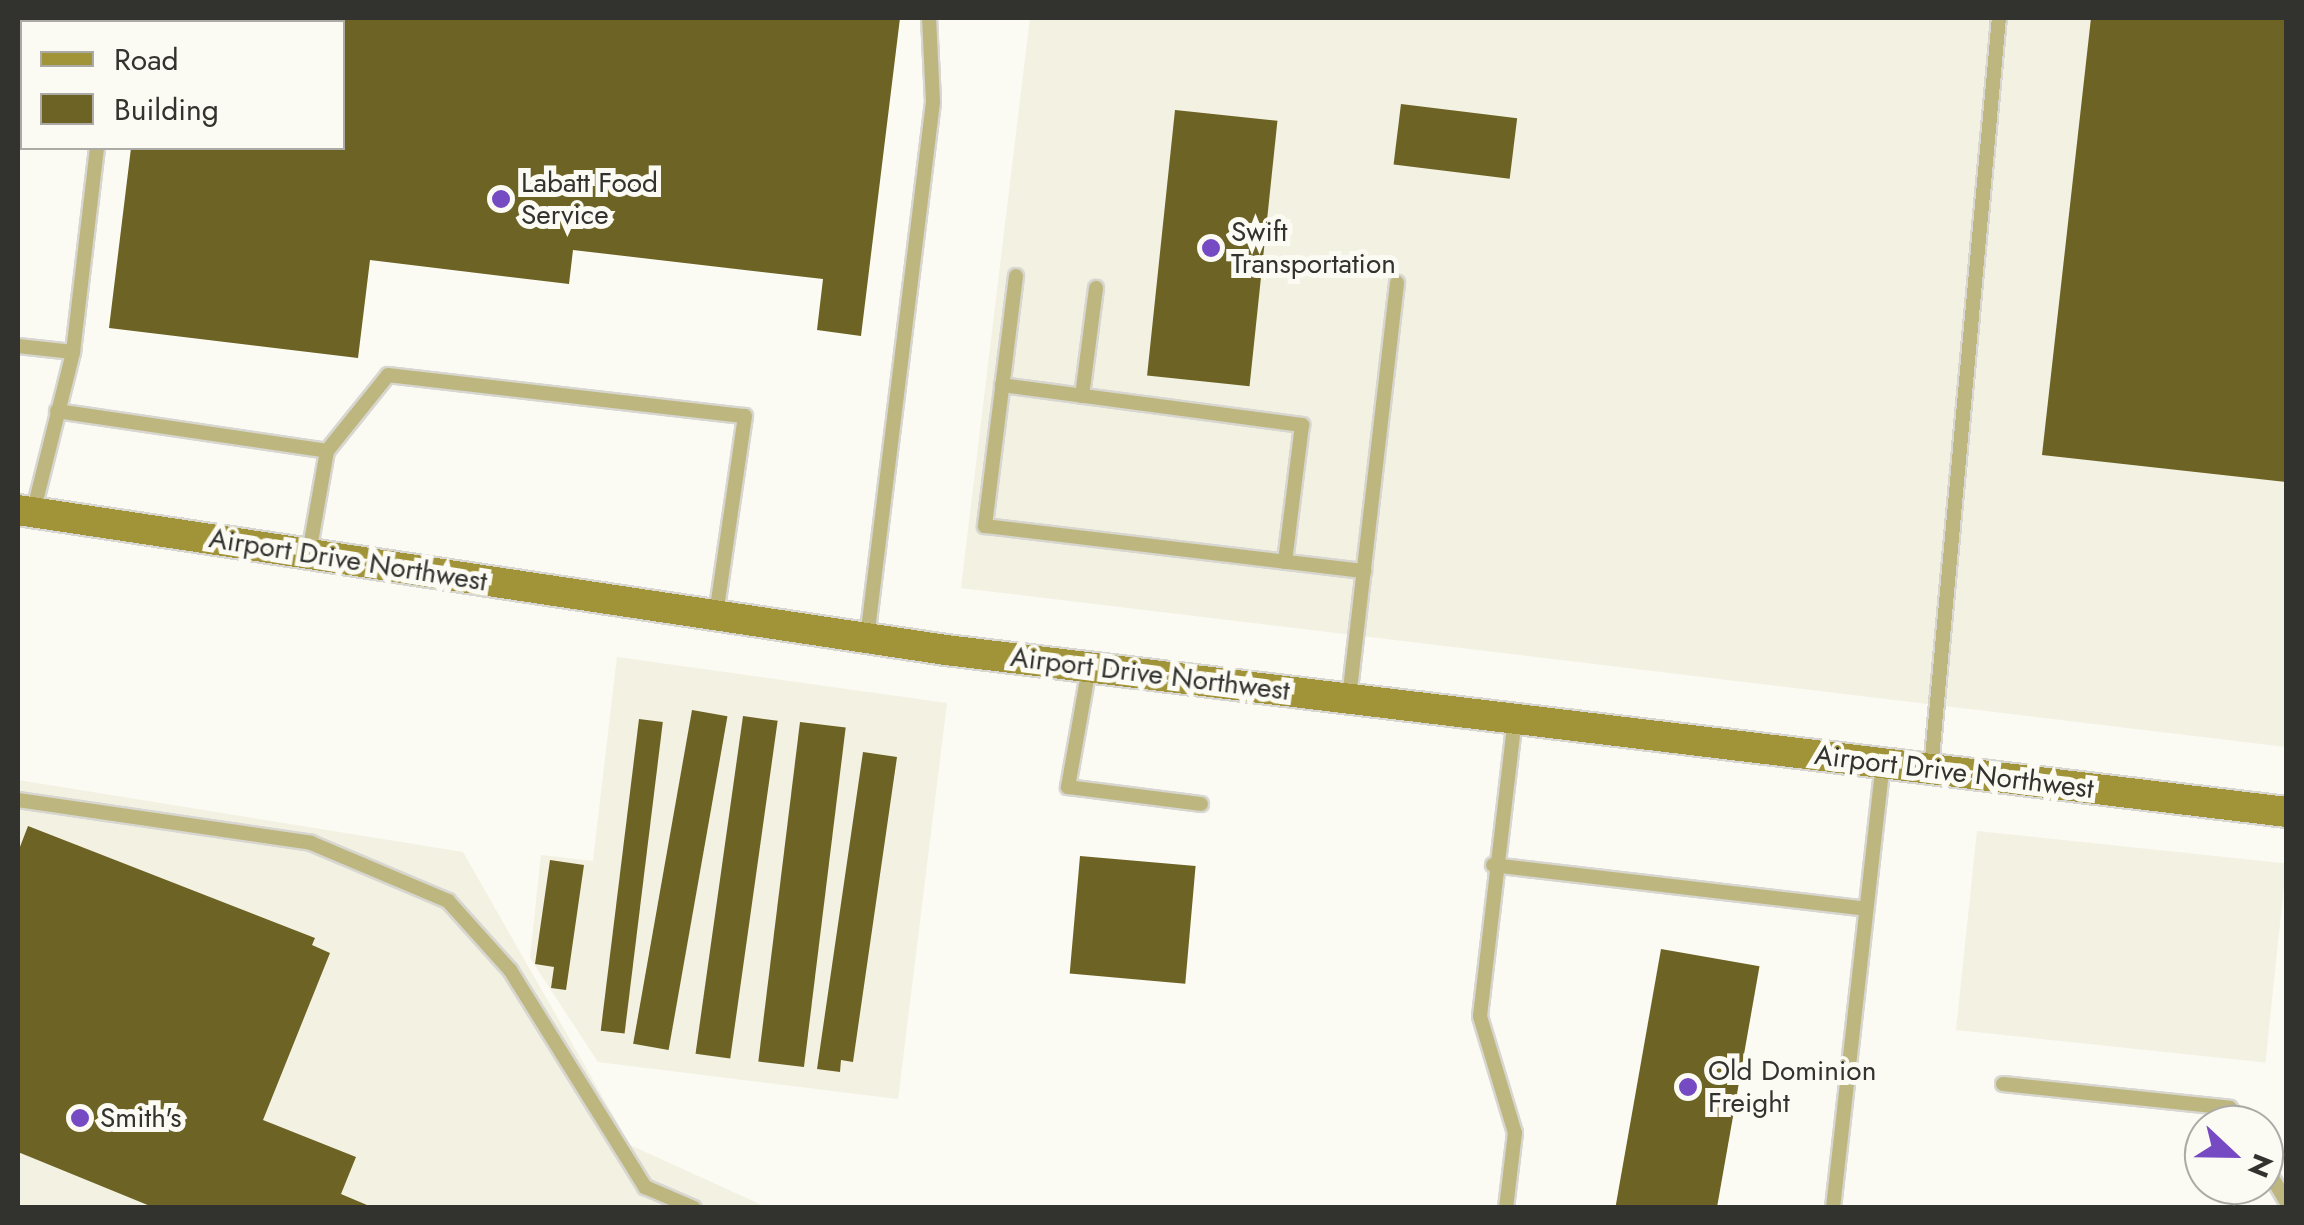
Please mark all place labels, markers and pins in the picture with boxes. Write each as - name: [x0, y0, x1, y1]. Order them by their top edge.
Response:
- place label: Labatt Food Service: [521, 166, 658, 232]
- marker: Labatt Food Service: [490, 188, 512, 210]
- place label: Swift Transportation: [1231, 215, 1396, 281]
- marker: Swift Transportation: [1200, 237, 1222, 259]
- place label: Old Dominion Freight: [1708, 1054, 1876, 1120]
- marker: Old Dominion Freight: [1677, 1076, 1699, 1098]
- place label: Smith's: [100, 1101, 182, 1135]
- marker: Smith's: [69, 1107, 91, 1129]

